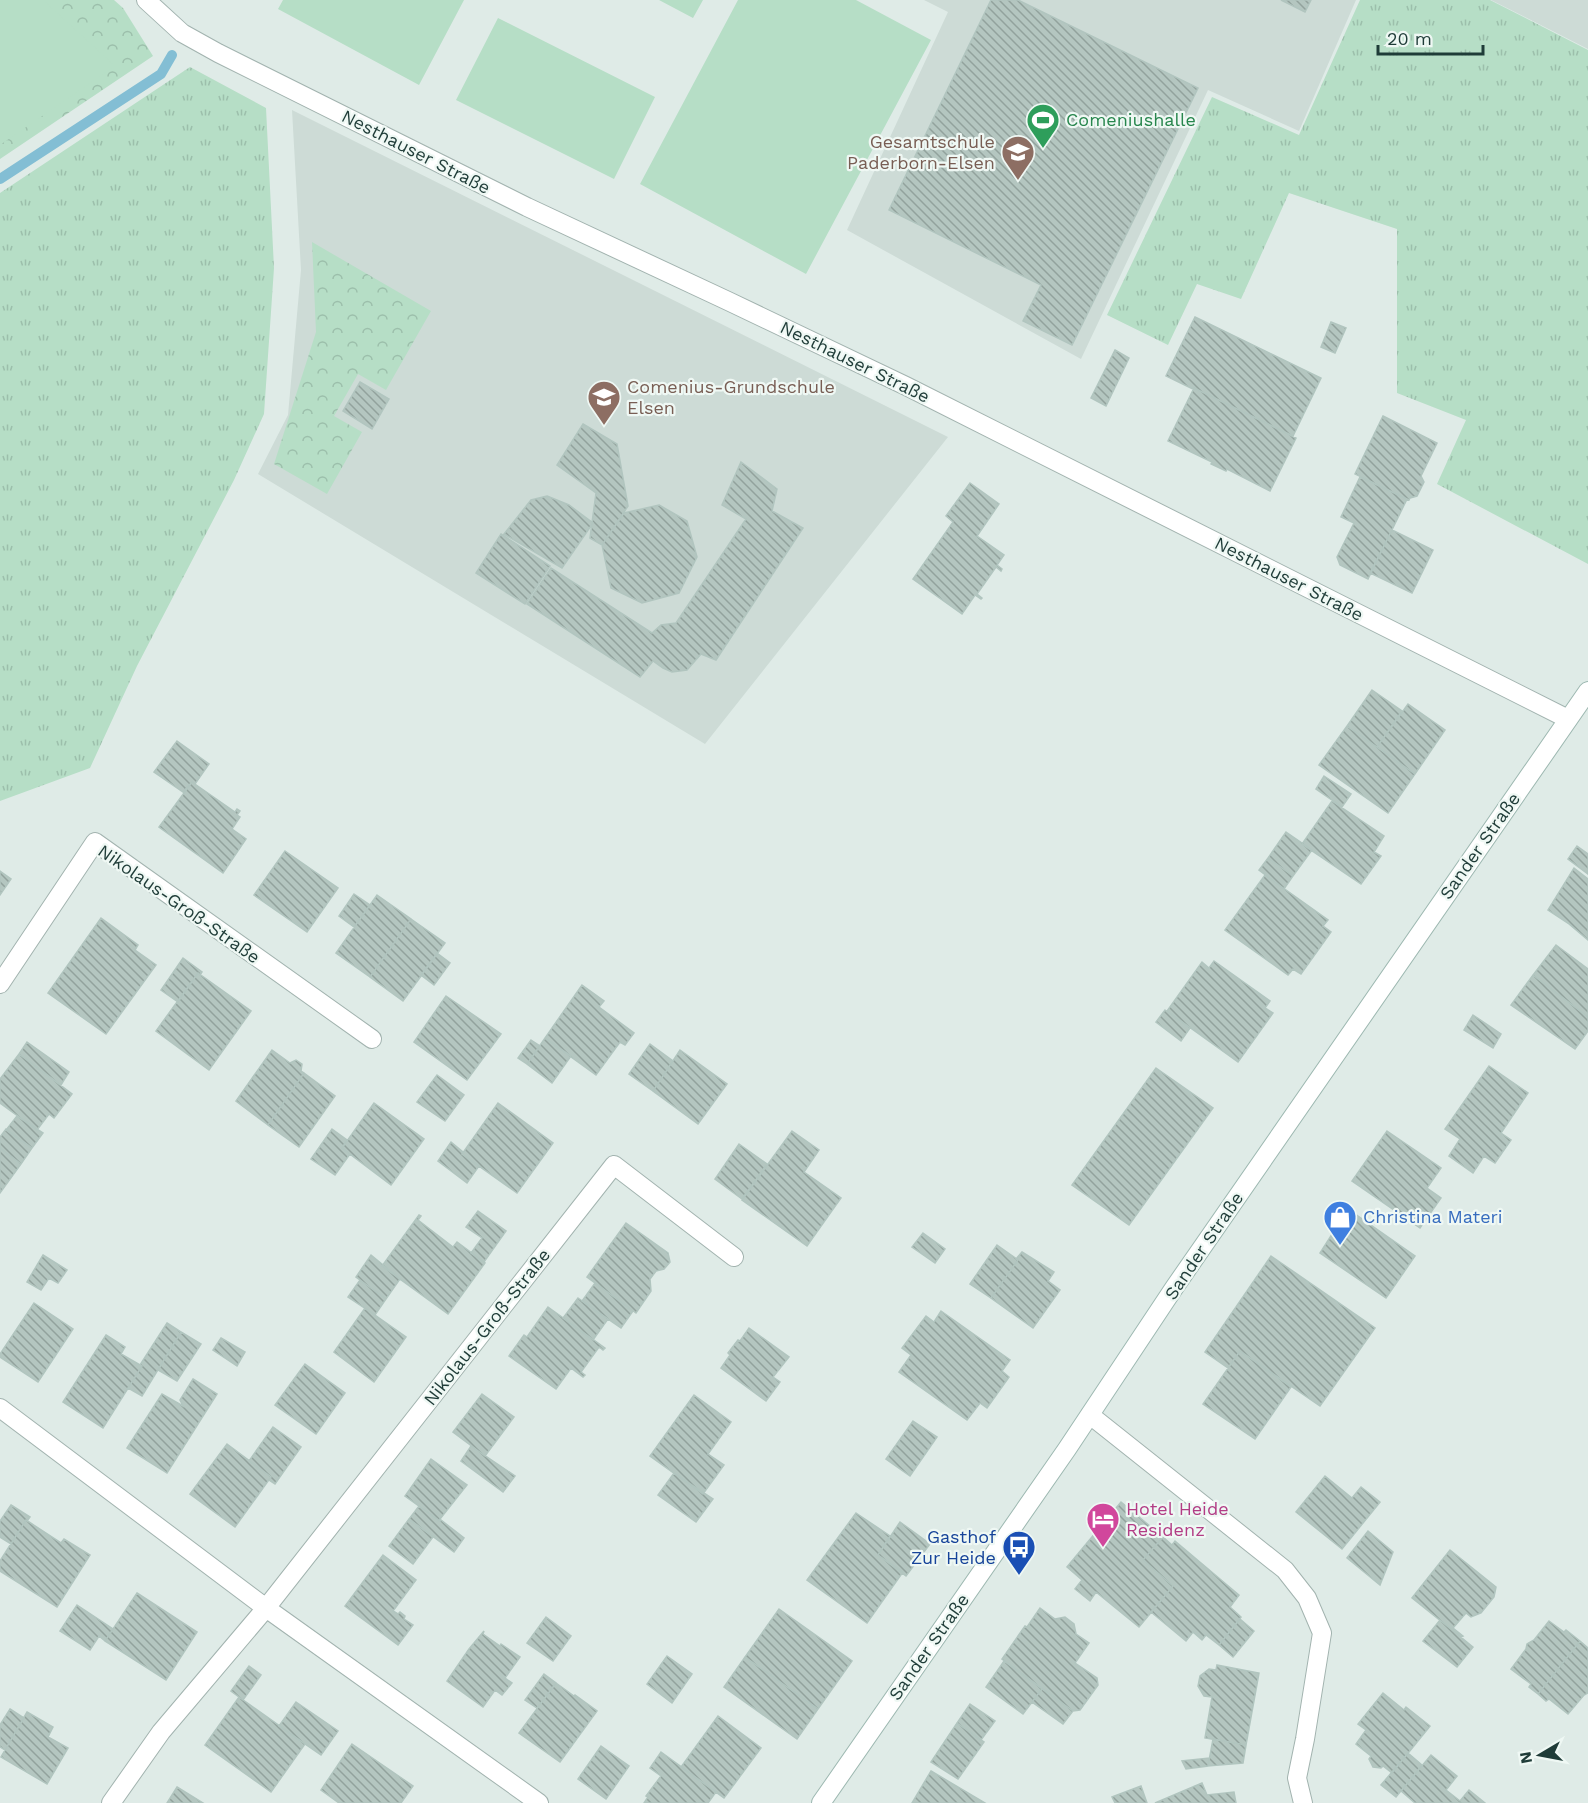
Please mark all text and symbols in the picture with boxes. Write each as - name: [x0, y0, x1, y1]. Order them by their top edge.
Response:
- scale bar: [1378, 18, 1483, 56]
- text: 20 m: [1387, 28, 1432, 49]
- sports icon: Comeniushalle: [1025, 102, 1061, 149]
- street label: Nesthauser Straße: [339, 105, 494, 198]
- place label: Comeniushalle: [1066, 109, 1196, 130]
- place label: Gesamtschule Paderborn-Elsen: [847, 131, 995, 173]
- school or university icon: Gesamtschule Paderborn-Elsen: [1000, 134, 1036, 181]
- street label: Nesthauser Straße: [777, 316, 933, 407]
- place label: Comenius-Grundschule Elsen: [627, 376, 835, 418]
- school or university icon: Comenius-Grundschule Elsen: [586, 379, 622, 426]
- street label: Nesthauser Straße: [1212, 532, 1367, 625]
- street label: Sander Straße: [1435, 788, 1524, 903]
- street label: Nikolaus-Groß-Straße: [94, 840, 264, 967]
- street label: Sander Straße: [1160, 1188, 1247, 1304]
- shop icon: Christina Materi: [1322, 1199, 1358, 1246]
- place label: Christina Materi: [1363, 1206, 1503, 1227]
- street label: Nikolaus-Groß-Straße: [419, 1244, 554, 1409]
- place label: Hotel Heide Residenz: [1126, 1498, 1229, 1540]
- hotel icon: Hotel Heide Residenz: [1085, 1501, 1121, 1548]
- place label: Gasthof Zur Heide: [911, 1526, 996, 1568]
- bus stop icon: Gasthof Zur Heide: [1001, 1529, 1037, 1576]
- street label: Sander Straße: [884, 1589, 973, 1704]
- north arrow: [1510, 1725, 1570, 1785]
- text: N: [1515, 1750, 1536, 1765]

